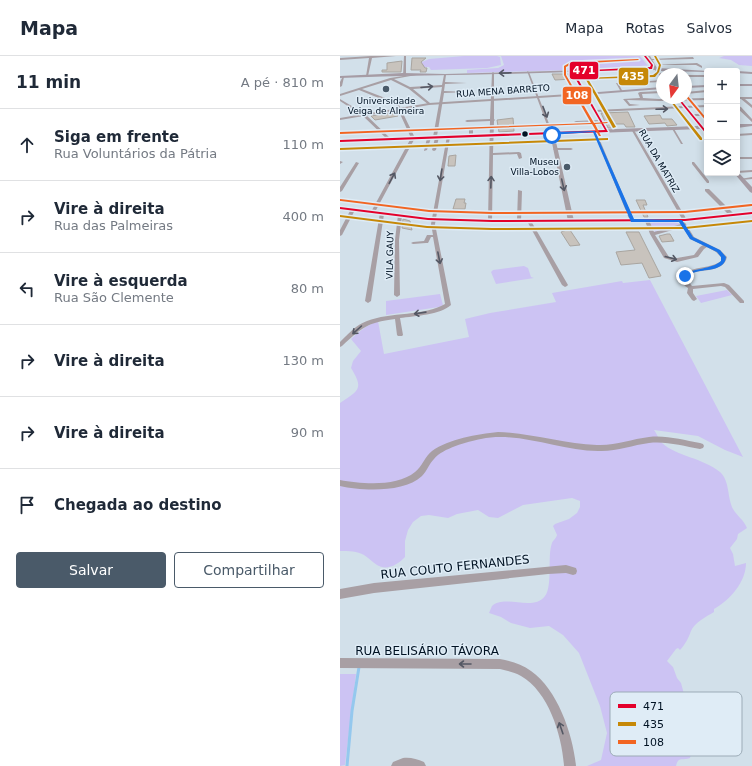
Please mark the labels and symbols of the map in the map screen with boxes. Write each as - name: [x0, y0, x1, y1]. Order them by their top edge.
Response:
- line badge: 471: [569, 61, 599, 80]
- text: 471: [573, 64, 595, 77]
- line badge: 435: [618, 67, 649, 86]
- north arrow: [656, 68, 692, 104]
- one-way arrow: [499, 69, 512, 77]
- text: 435: [622, 70, 644, 83]
- one-way arrow: [420, 83, 433, 91]
- street label: RUA MENA BARRETO: [456, 83, 550, 99]
- marker: Universidade Veiga de Almeira: [381, 84, 391, 94]
- line badge: 108: [562, 86, 592, 105]
- text: 108: [566, 89, 588, 102]
- place label: Universidade Veiga de Almeira: [348, 96, 424, 116]
- one-way arrow: [541, 105, 549, 117]
- one-way arrow: [655, 105, 668, 112]
- route start: [543, 126, 561, 144]
- street label: RUA DA MATRIZ: [637, 128, 681, 194]
- unlabelled marker: [520, 129, 530, 139]
- place label: Museu Villa-Lobos: [511, 157, 559, 177]
- marker: Museu Villa-Lobos: [562, 162, 572, 172]
- one-way arrow: [437, 169, 445, 182]
- one-way arrow: [388, 172, 396, 184]
- one-way arrow: [487, 176, 495, 189]
- one-way arrow: [560, 178, 567, 191]
- street label: VILA GAUY: [385, 230, 395, 279]
- one-way arrow: [436, 251, 444, 264]
- one-way arrow: [665, 254, 678, 262]
- route end: [676, 267, 694, 285]
- one-way arrow: [414, 309, 427, 317]
- one-way arrow: [352, 325, 363, 334]
- street label: RUA COUTO FERNANDES: [380, 552, 530, 582]
- street label: RUA BELISÁRIO TÁVORA: [355, 643, 500, 658]
- one-way arrow: [459, 660, 472, 668]
- legend: [610, 692, 742, 756]
- text: 471: [643, 700, 664, 713]
- text: 435: [643, 718, 664, 731]
- one-way arrow: [557, 723, 565, 735]
- text: 108: [643, 736, 664, 749]

